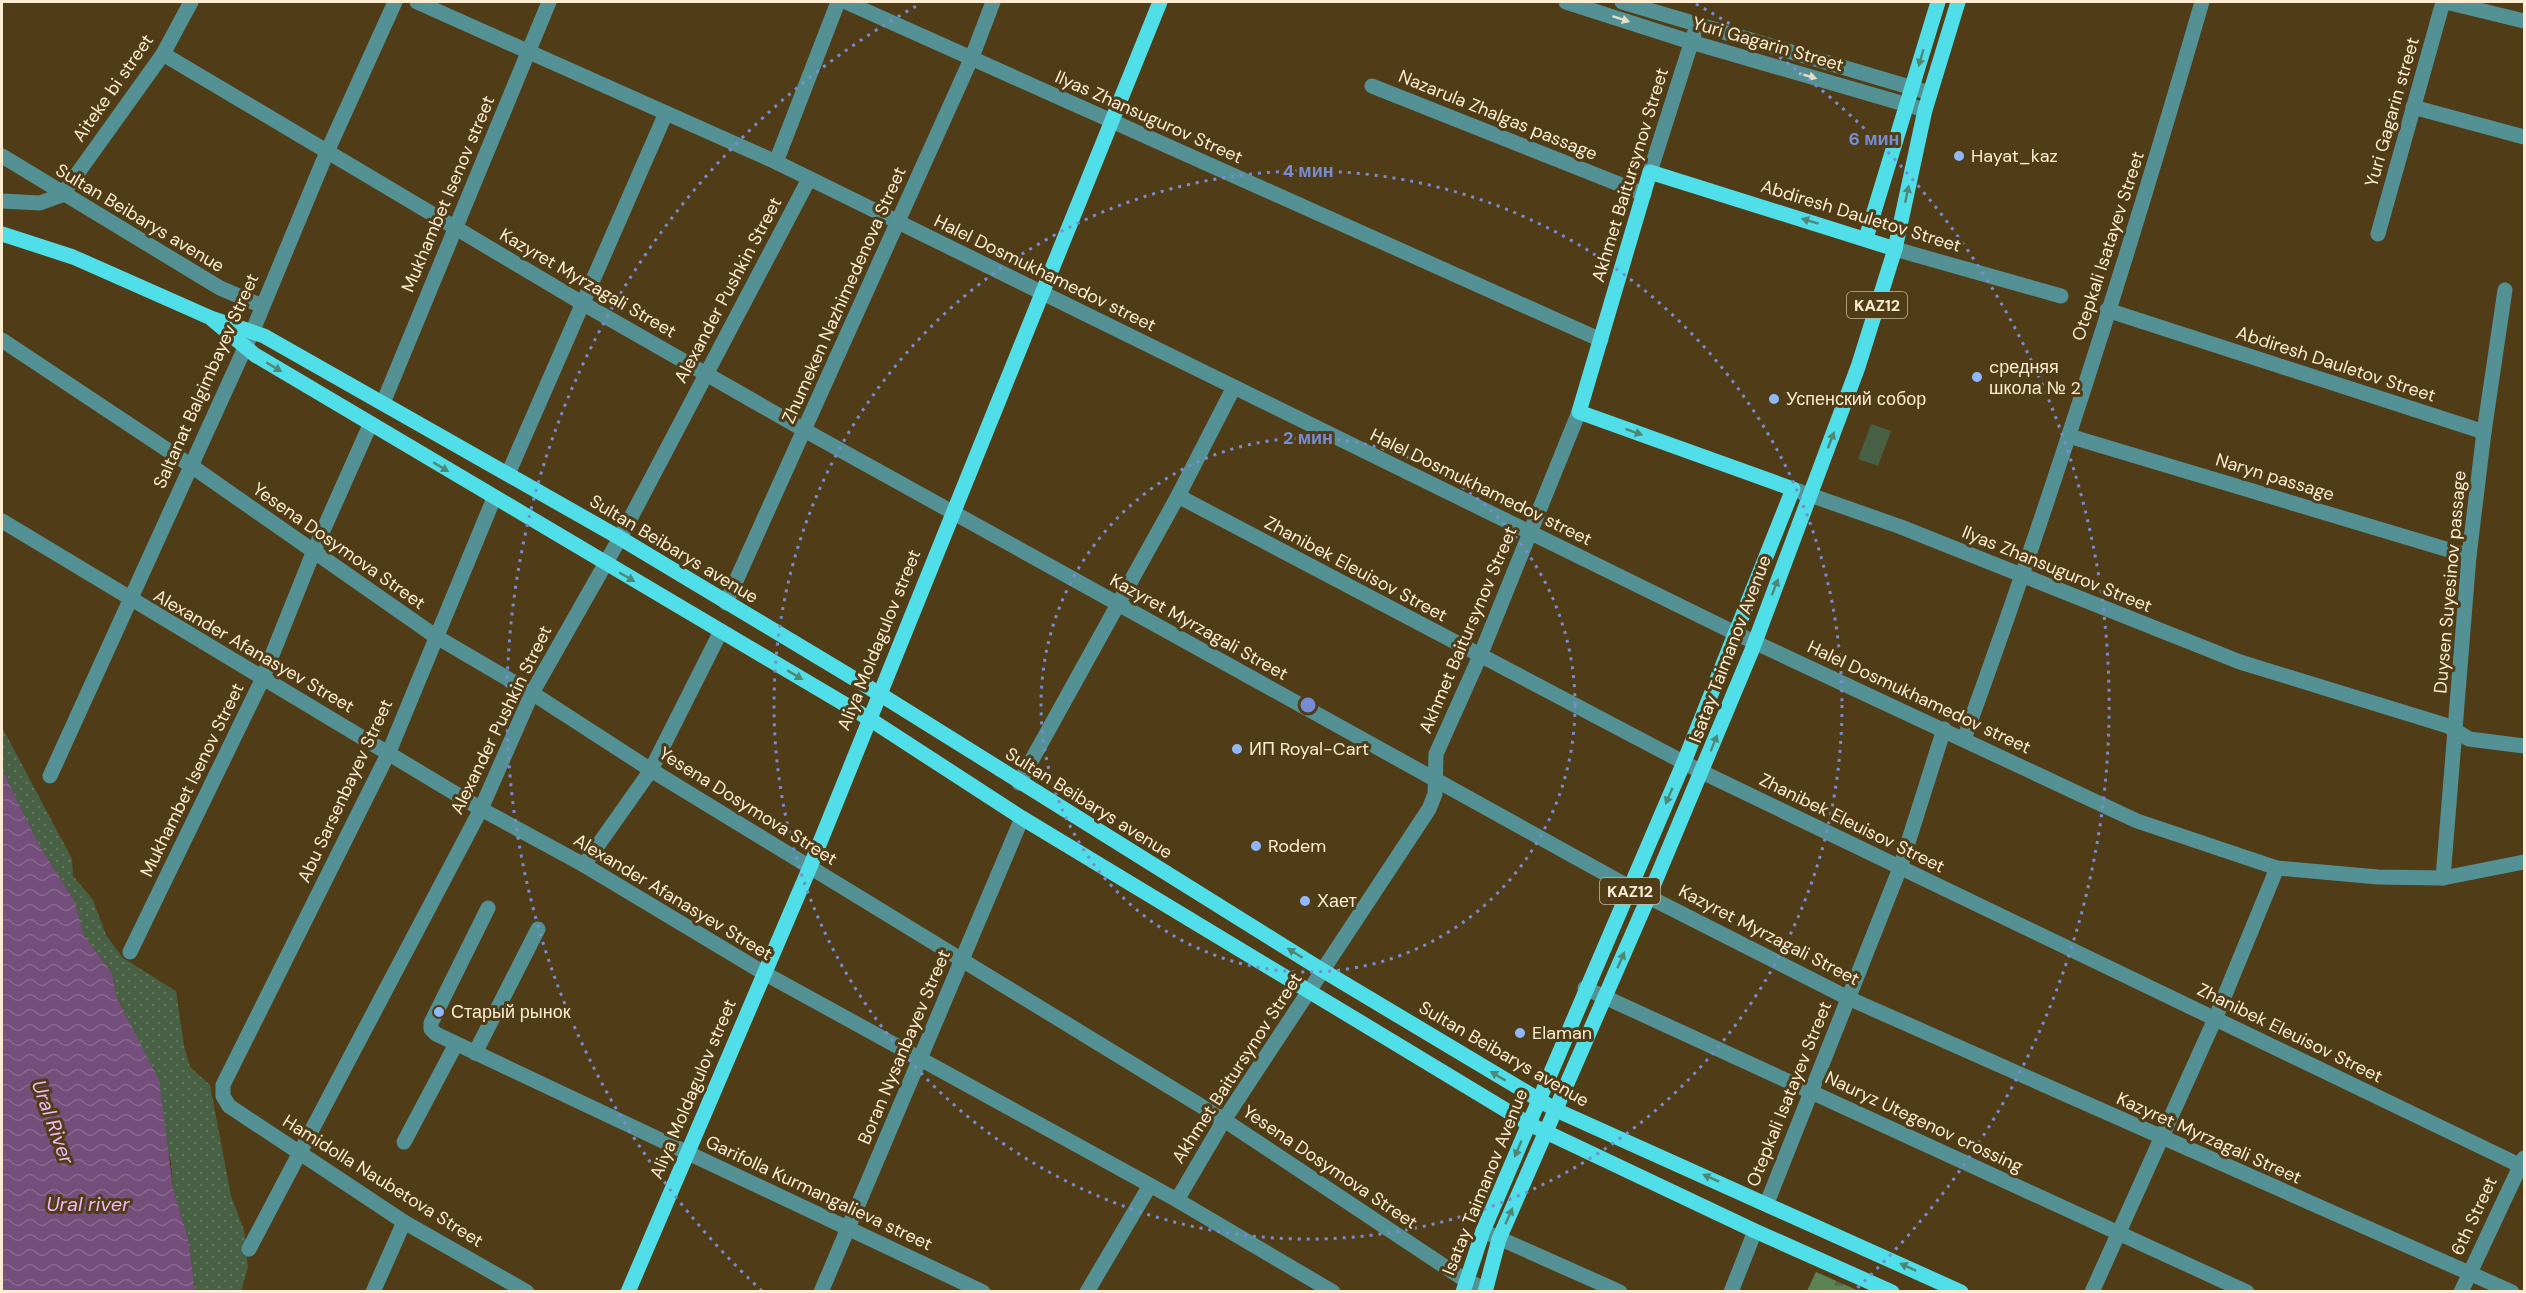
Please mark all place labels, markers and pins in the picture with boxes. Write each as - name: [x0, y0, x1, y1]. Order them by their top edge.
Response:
- place label: Hayat_kaz: [1971, 144, 2058, 168]
- marker: Hayat_kaz: [1952, 149, 1966, 163]
- place label: cредняя школа № 2: [1989, 355, 2081, 400]
- marker: cредняя школа № 2: [1970, 370, 1984, 384]
- place label: Успенский собор: [1786, 387, 1926, 411]
- marker: Успенский собор: [1767, 392, 1781, 406]
- centre of rings: [1298, 695, 1318, 715]
- place label: ИП Royal-Cart: [1249, 737, 1369, 761]
- marker: ИП Royal-Cart: [1230, 742, 1244, 756]
- place label: Rodem: [1268, 834, 1326, 858]
- marker: Rodem: [1249, 839, 1263, 853]
- place label: Хает: [1317, 889, 1357, 913]
- marker: Хает: [1298, 894, 1312, 908]
- place label: Старый рынок: [451, 1000, 571, 1024]
- marker: Старый рынок: [432, 1005, 446, 1019]
- place label: Elaman: [1532, 1021, 1592, 1045]
- marker: Elaman: [1513, 1026, 1527, 1040]

